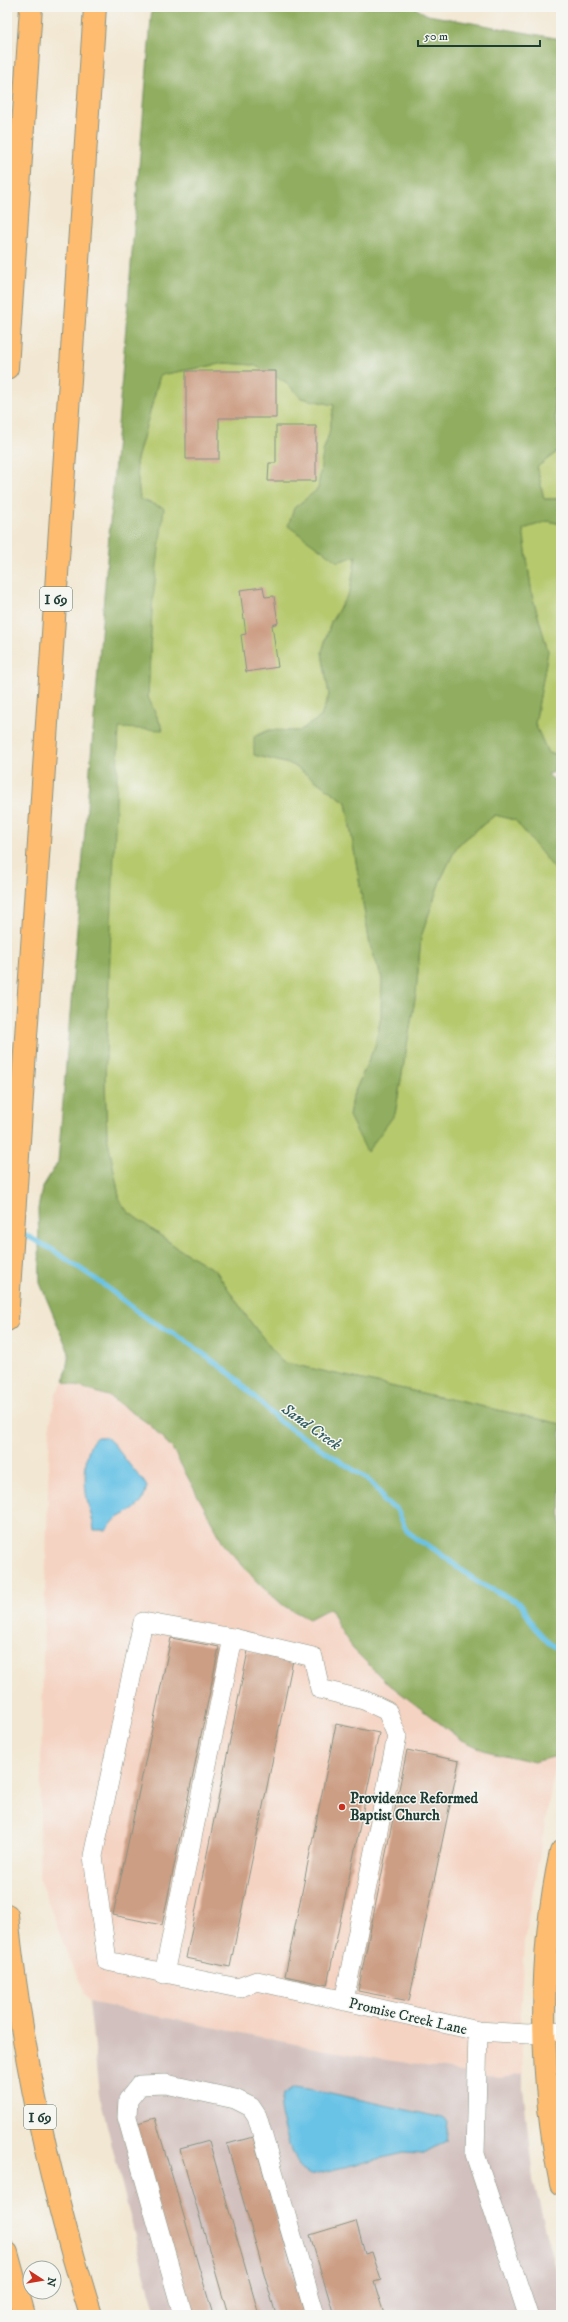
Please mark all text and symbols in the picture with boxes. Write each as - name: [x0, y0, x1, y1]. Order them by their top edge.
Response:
- scale bar: [418, 22, 540, 48]
- text: 50 m: [424, 29, 448, 44]
- road number: I 69: [40, 587, 72, 611]
- water label: Sand Creek: [277, 1398, 345, 1455]
- place label: Providence Reformed Baptist Church: [350, 1789, 479, 1825]
- marker: Providence Reformed Baptist Church: [337, 1802, 347, 1812]
- street label: Promise Creek Lane: [347, 1994, 469, 2039]
- road number: I 69: [24, 2105, 56, 2129]
- north arrow: [22, 2260, 62, 2300]
- text: N: [43, 2276, 59, 2288]

